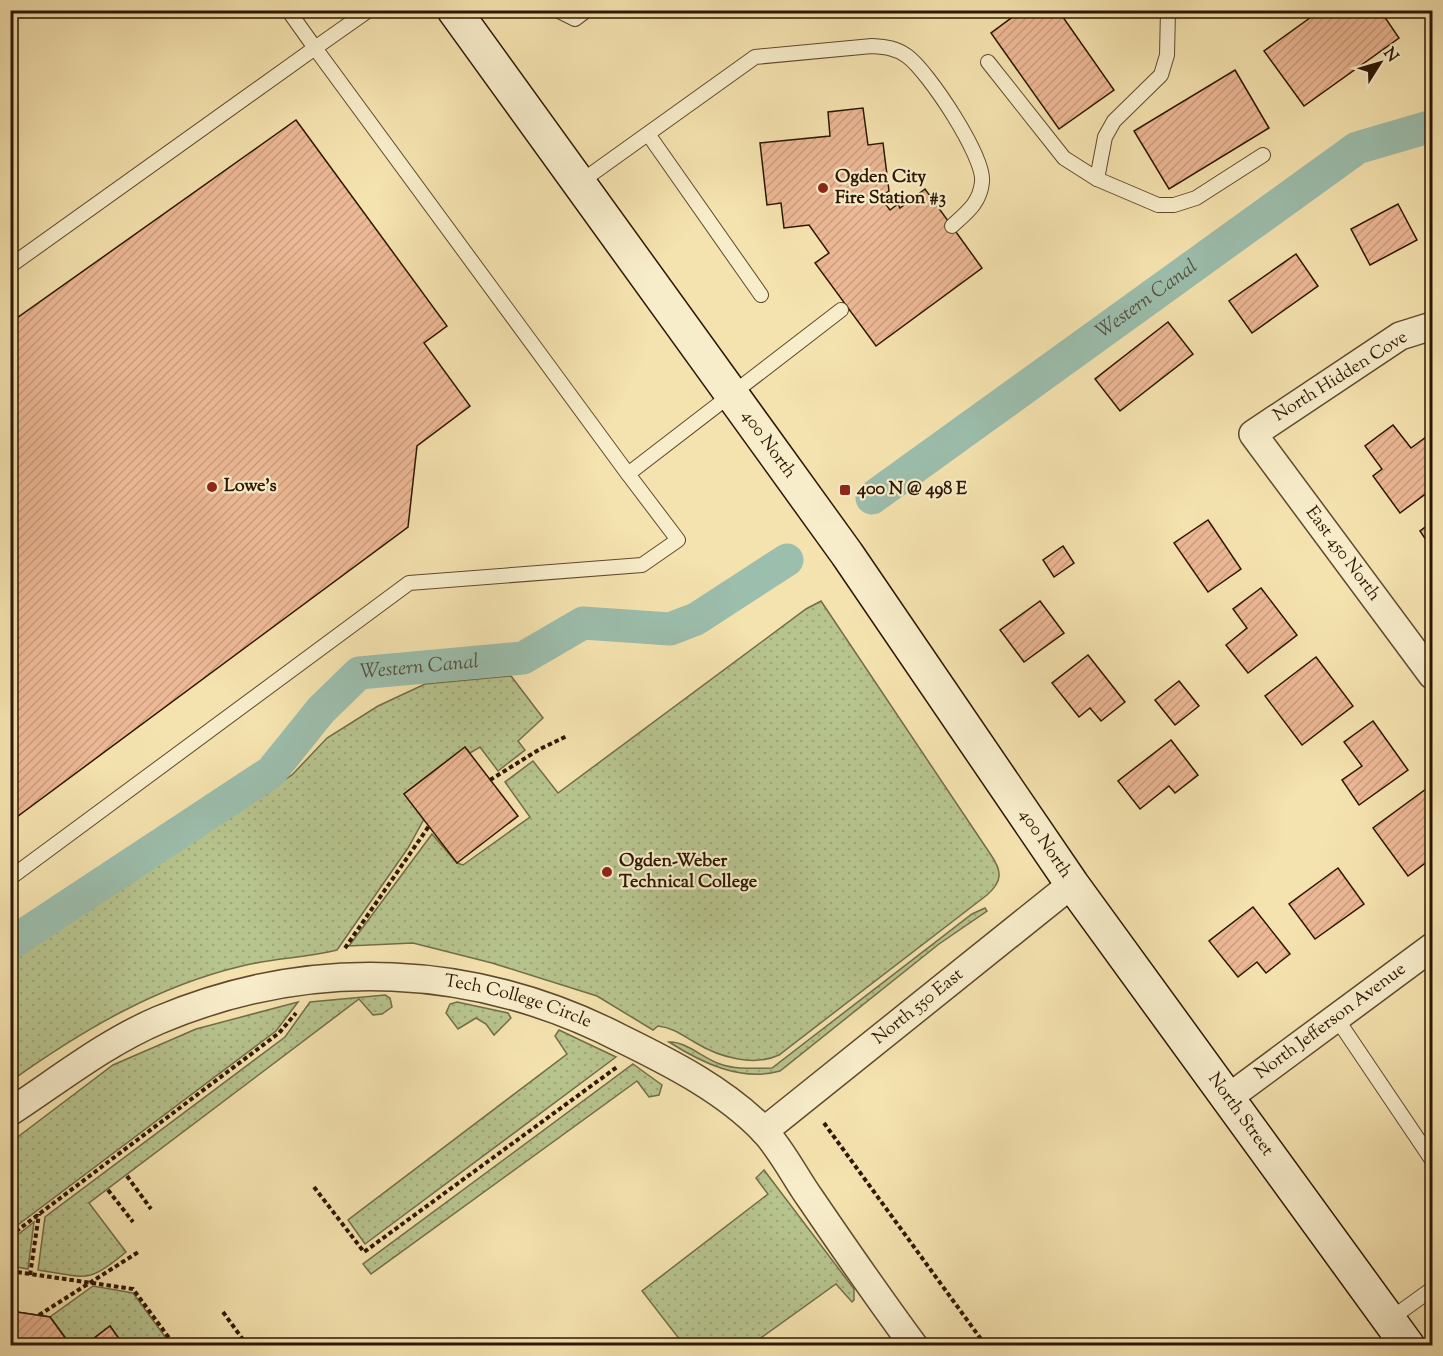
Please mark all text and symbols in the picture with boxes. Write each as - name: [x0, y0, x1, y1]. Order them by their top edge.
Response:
- north arrow: [1350, 33, 1410, 93]
- text: N: [1377, 43, 1403, 68]
- place label: Ogden City Fire Station #3: [835, 165, 946, 212]
- marker: Ogden City Fire Station #3: [816, 181, 830, 195]
- water label: Western Canal: [1090, 253, 1204, 346]
- street label: North Hidden Cove: [1269, 325, 1413, 429]
- street label: 400 North: [734, 405, 802, 485]
- place label: Lowe's: [224, 474, 277, 500]
- place label: 400 N @ 498 E: [856, 477, 967, 503]
- marker: Lowe's: [205, 480, 219, 494]
- marker: 400 N @ 498 E: [838, 483, 852, 497]
- street label: East 450 North: [1298, 501, 1387, 607]
- water label: Western Canal: [359, 648, 480, 687]
- street label: 400 North: [1012, 804, 1078, 884]
- place label: Ogden-Weber Technical College: [619, 849, 758, 896]
- marker: Ogden-Weber Technical College: [600, 865, 614, 879]
- street label: North Jefferson Avenue: [1250, 957, 1412, 1087]
- street label: North 550 East: [868, 963, 969, 1052]
- street label: Tech College Circle: [442, 969, 595, 1036]
- street label: North Street: [1201, 1068, 1279, 1162]

